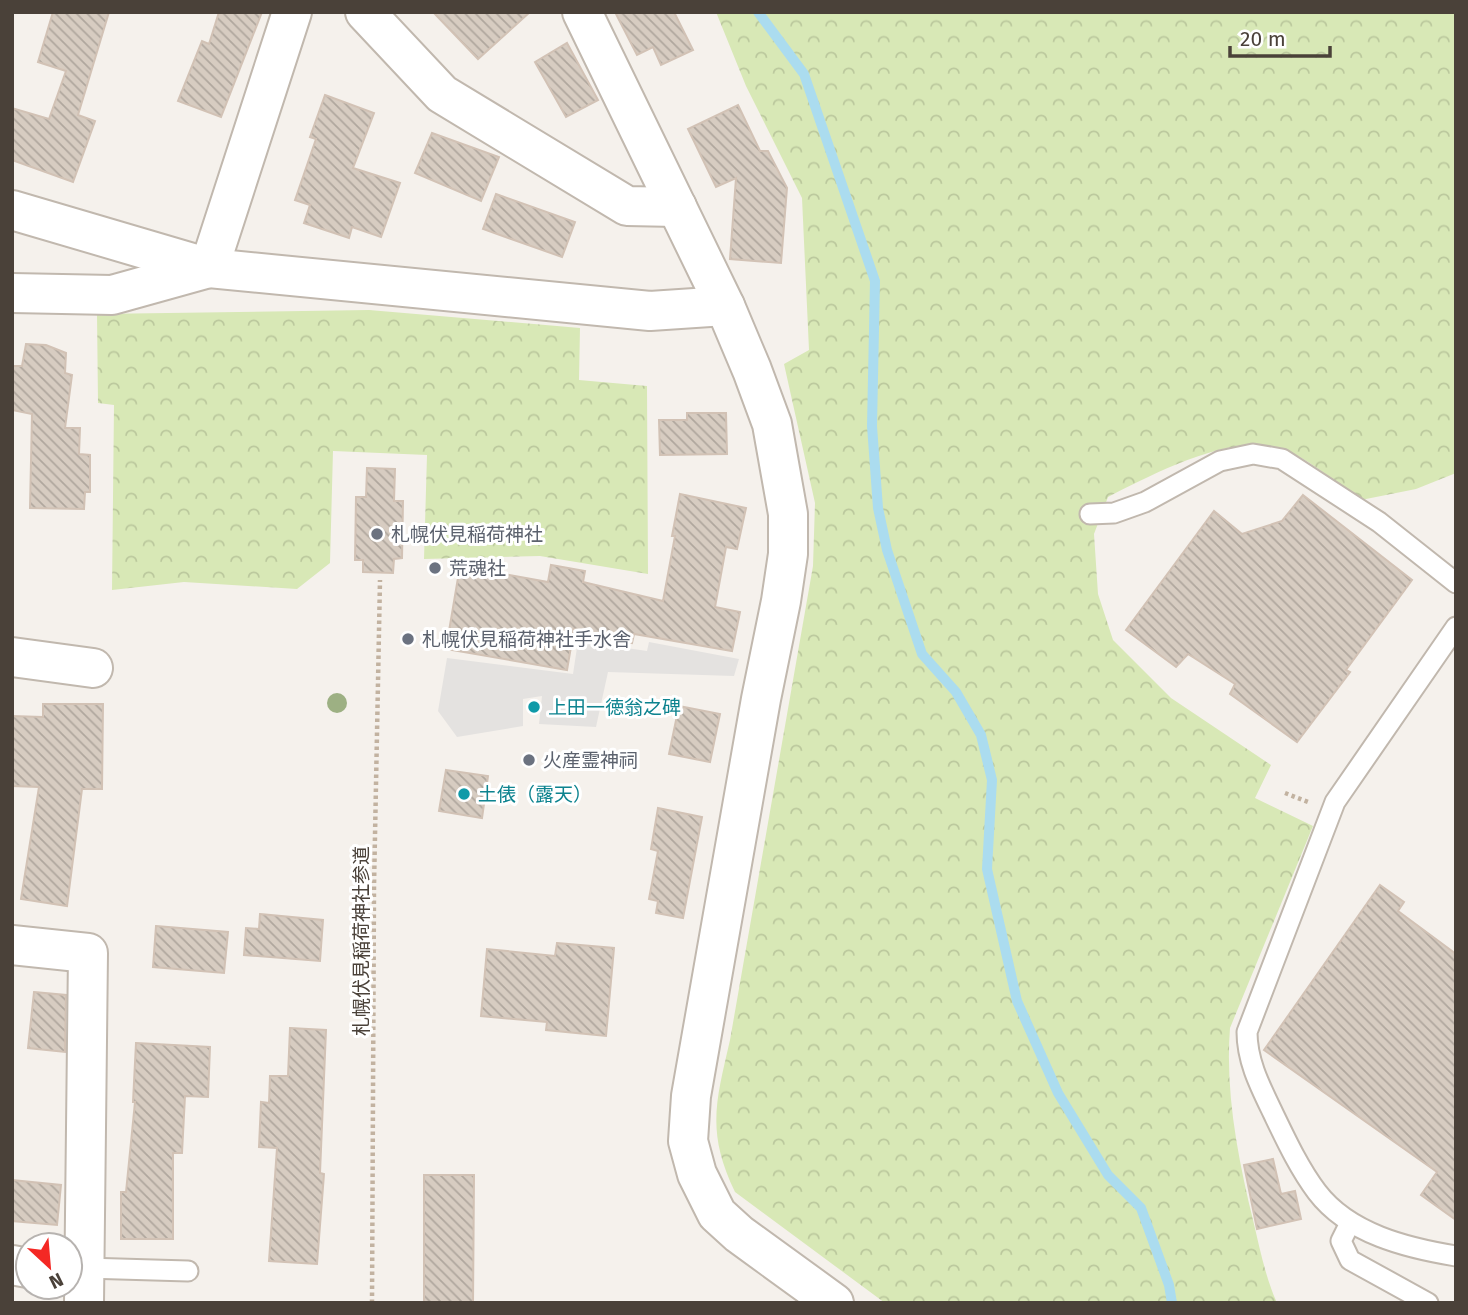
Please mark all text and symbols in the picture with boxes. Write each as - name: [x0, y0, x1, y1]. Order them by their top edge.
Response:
- scale bar: [1230, 14, 1330, 58]
- text: 20 m: [1240, 26, 1286, 52]
- place label: 札幌伏見稲荷神社: [391, 523, 543, 546]
- marker: 札幌伏見稲荷神社: [369, 526, 385, 542]
- place label: 荒魂社: [449, 557, 506, 580]
- marker: 荒魂社: [427, 560, 443, 576]
- place label: 札幌伏見稲荷神社手水舎: [422, 628, 631, 651]
- marker: 札幌伏見稲荷神社手水舎: [400, 631, 416, 647]
- place label: 上田一徳翁之碑: [548, 696, 681, 719]
- marker: 上田一徳翁之碑: [526, 699, 542, 715]
- place label: 火産霊神祠: [543, 749, 638, 772]
- marker: 火産霊神祠: [521, 752, 537, 768]
- place label: 土俵（露天）: [478, 783, 592, 806]
- marker: 土俵（露天）: [456, 786, 472, 802]
- street label: 札幌伏見稲荷神社参道: [350, 846, 373, 1036]
- north arrow: [14, 1231, 84, 1301]
- text: N: [46, 1268, 67, 1294]

